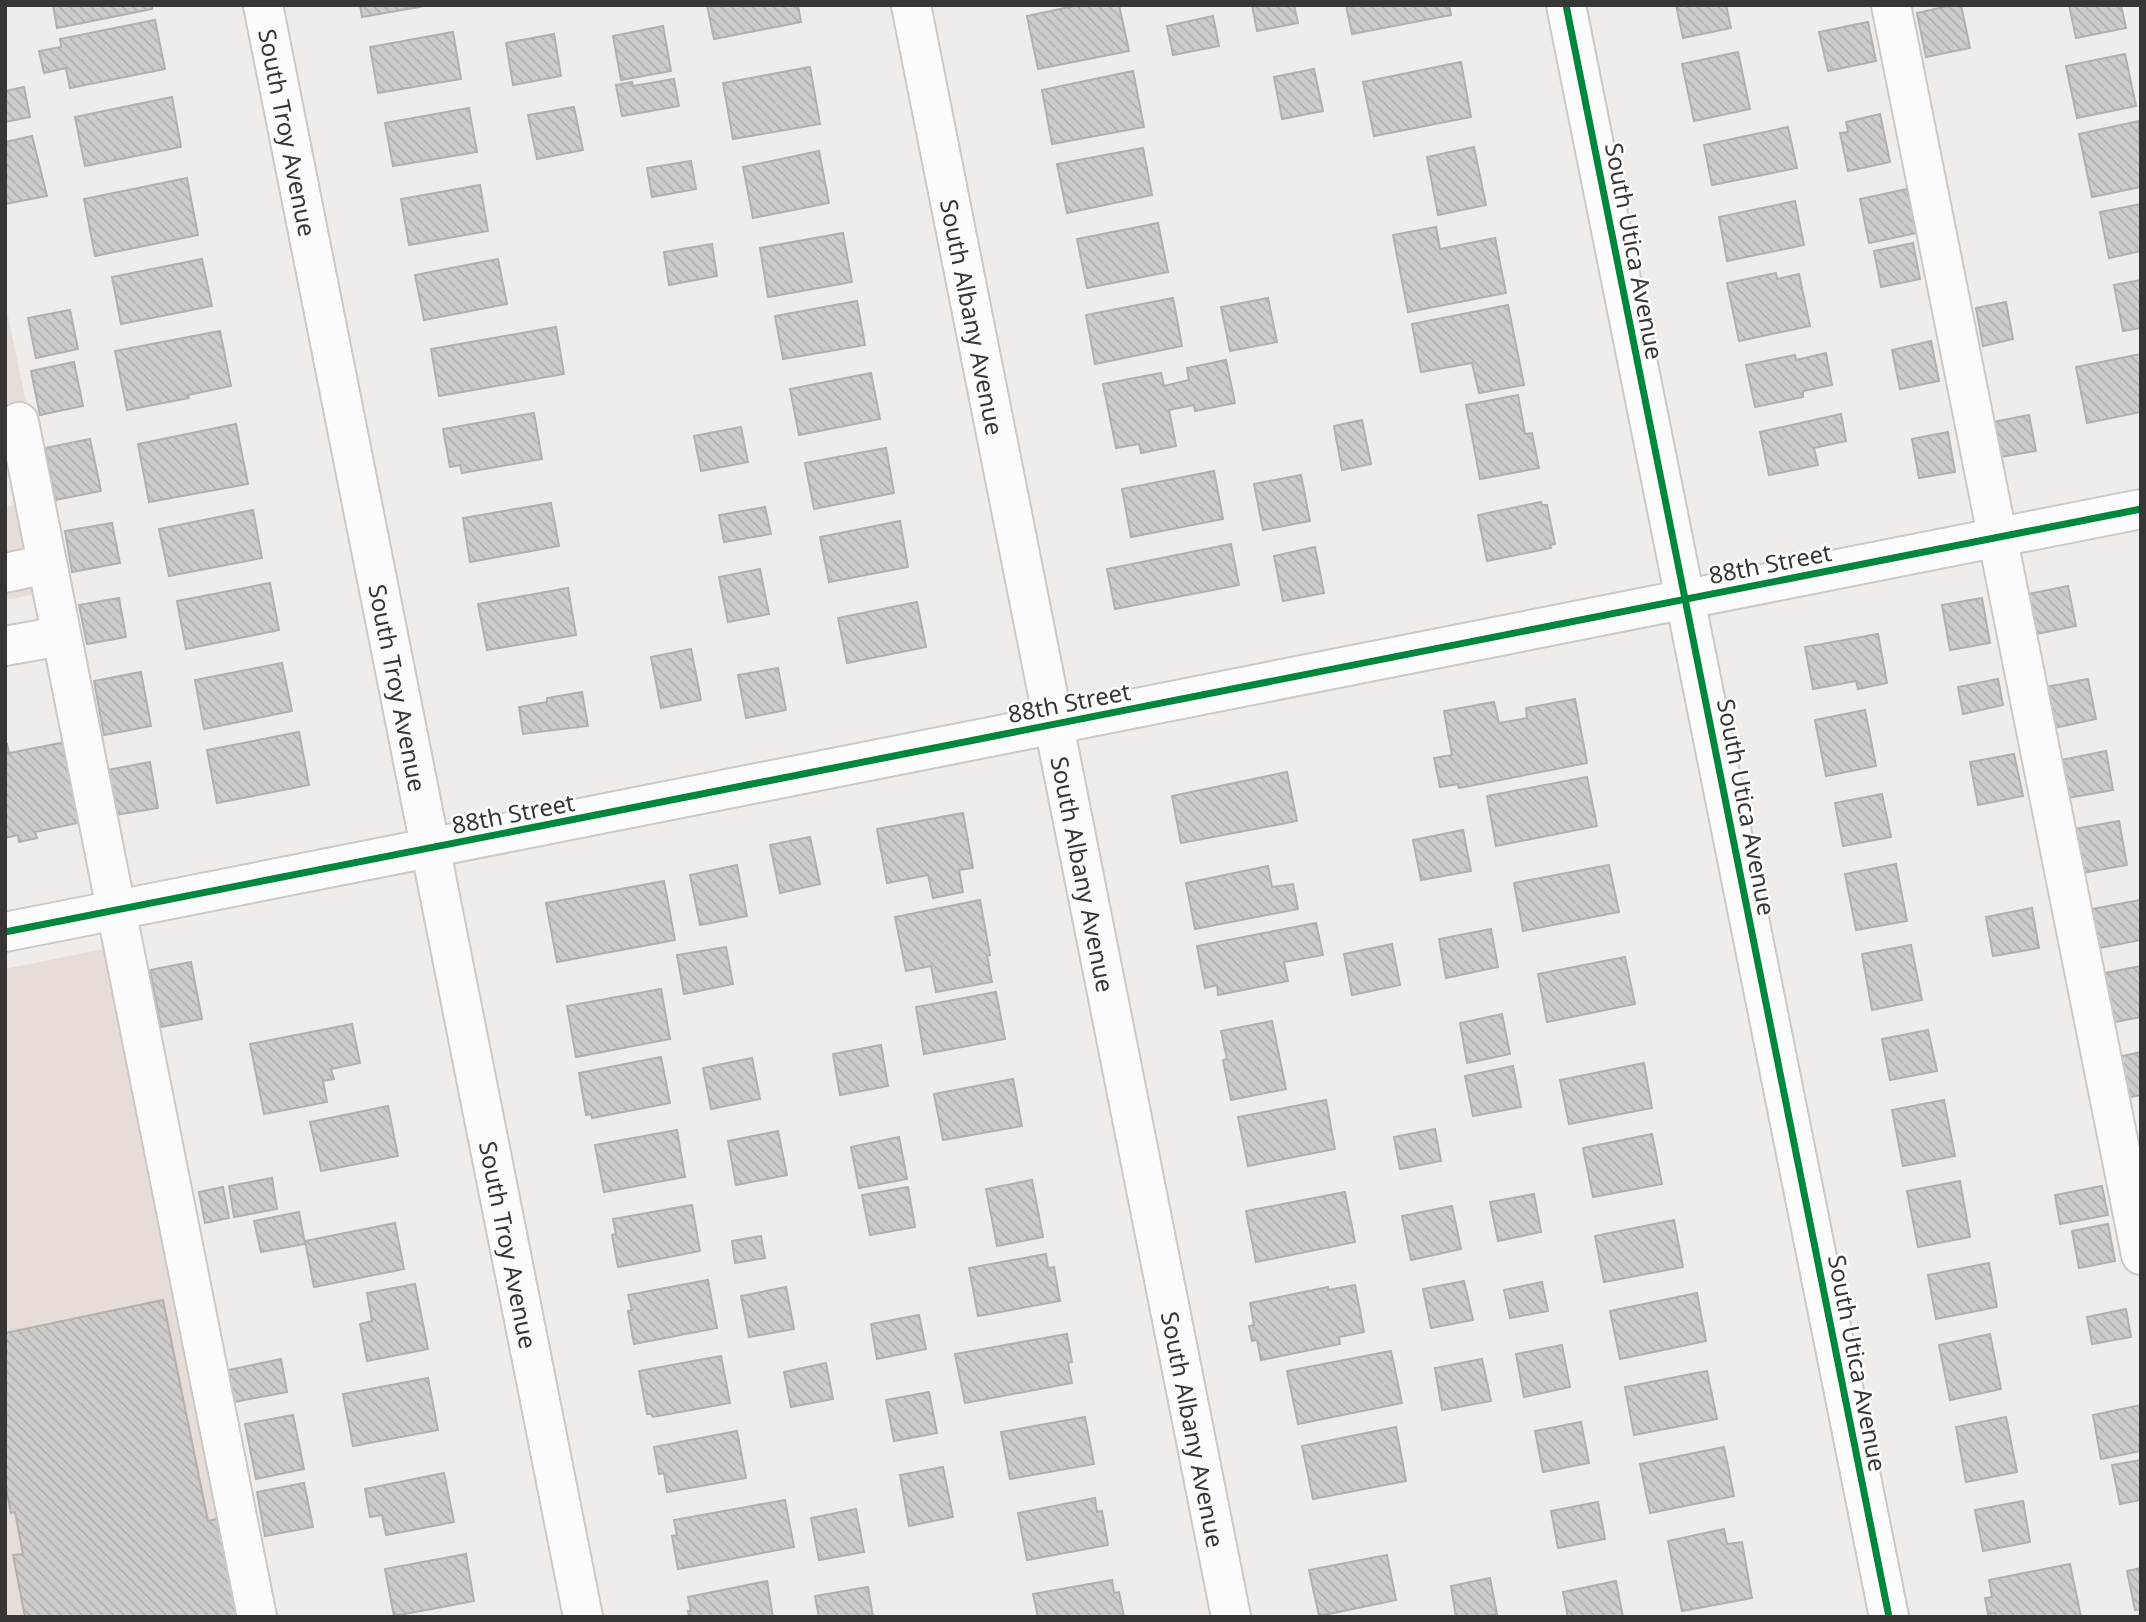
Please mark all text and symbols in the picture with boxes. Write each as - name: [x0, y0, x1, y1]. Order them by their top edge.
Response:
- street label: South Troy Avenue: [252, 26, 325, 239]
- street label: South Utica Avenue: [1598, 140, 1672, 362]
- street label: South Albany Avenue: [933, 196, 1012, 438]
- street label: 88th Street: [1706, 535, 1834, 591]
- street label: South Troy Avenue: [362, 581, 435, 794]
- street label: 88th Street: [1005, 674, 1133, 730]
- street label: South Utica Avenue: [1710, 696, 1784, 918]
- street label: South Albany Avenue: [1044, 753, 1123, 995]
- street label: 88th Street: [449, 785, 577, 841]
- street label: South Troy Avenue: [472, 1138, 546, 1351]
- street label: South Utica Avenue: [1821, 1252, 1895, 1474]
- street label: South Albany Avenue: [1154, 1308, 1233, 1550]

